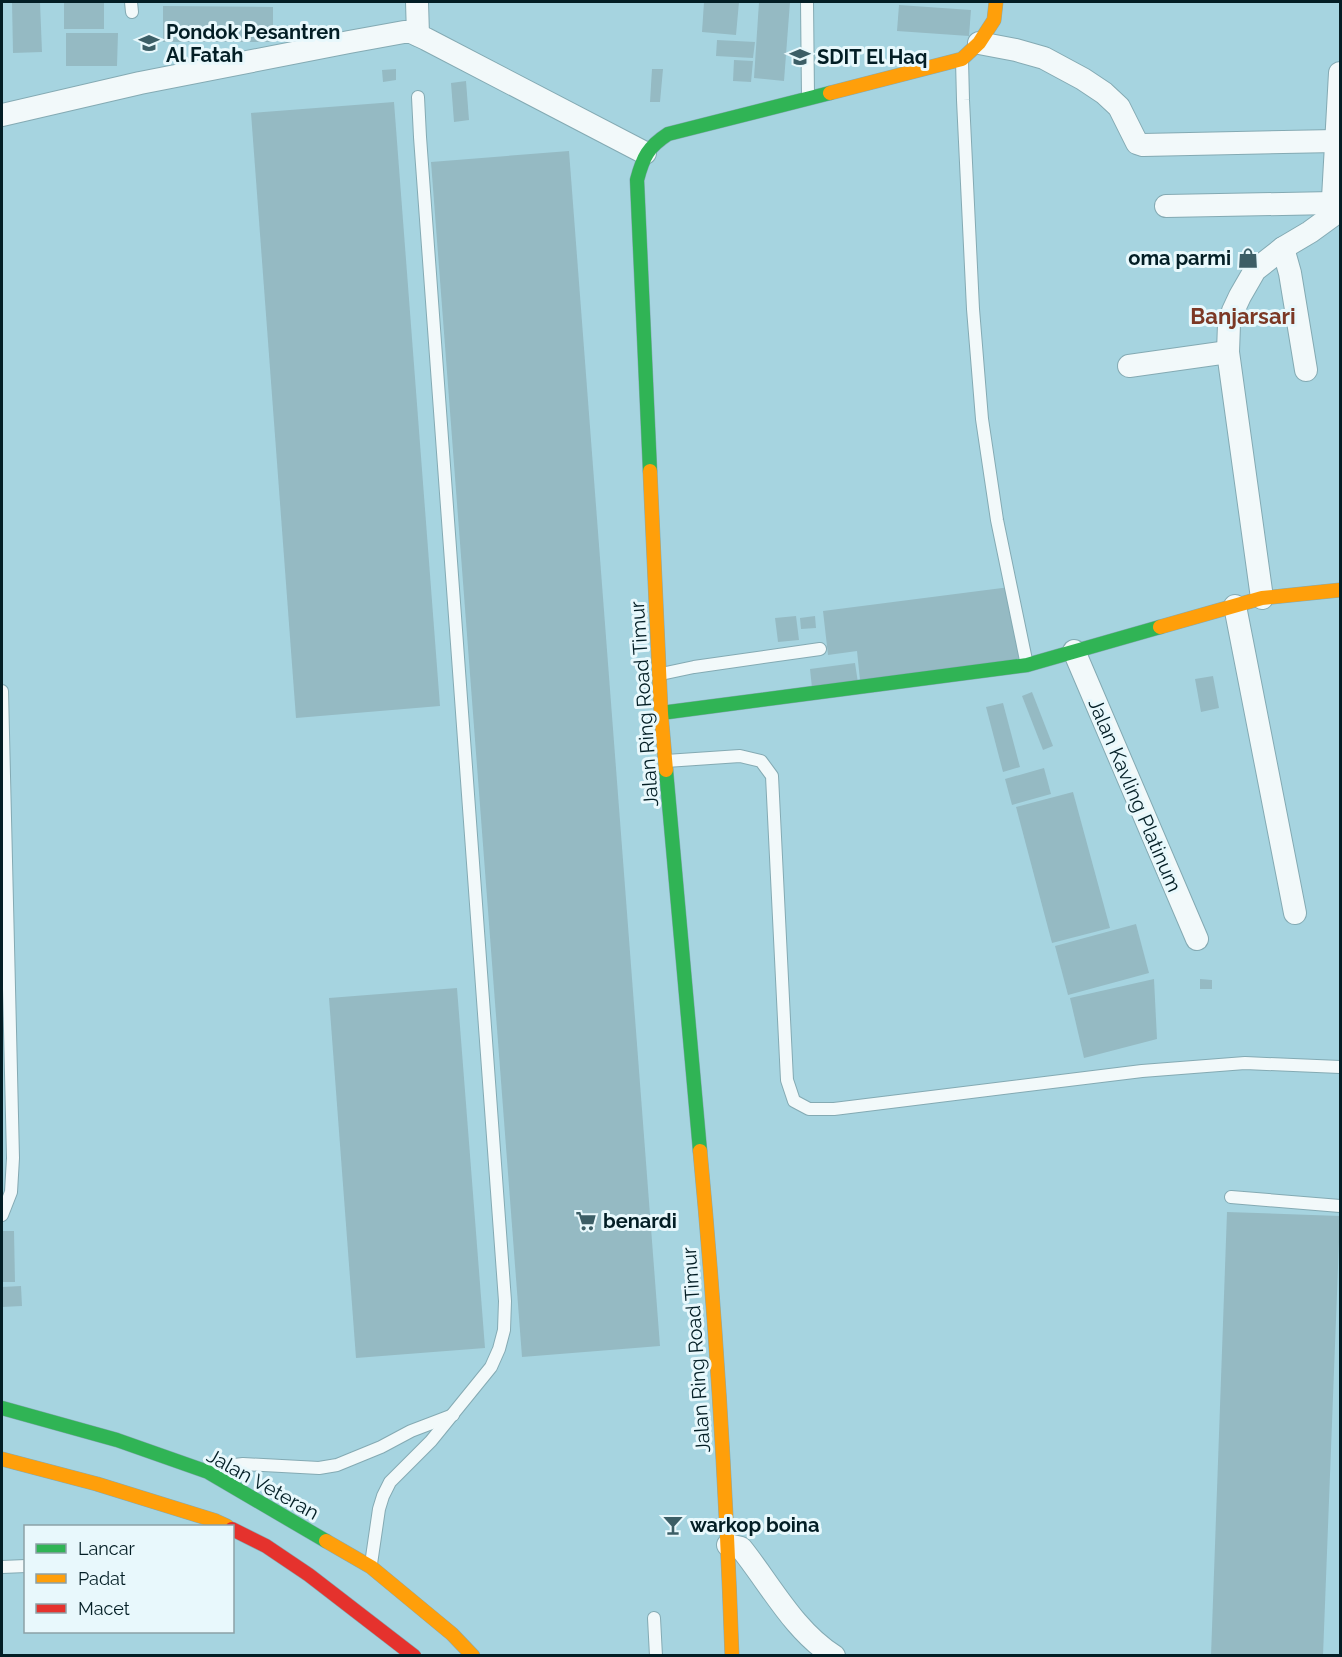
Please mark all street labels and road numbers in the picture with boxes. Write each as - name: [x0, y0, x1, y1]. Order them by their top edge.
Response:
- street label: Jalan Ring Road Timur: [625, 600, 663, 808]
- street label: Jalan Kavling Platinum: [1083, 695, 1187, 895]
- street label: Jalan Ring Road Timur: [677, 1246, 715, 1454]
- street label: Jalan Veteran: [203, 1443, 323, 1525]

